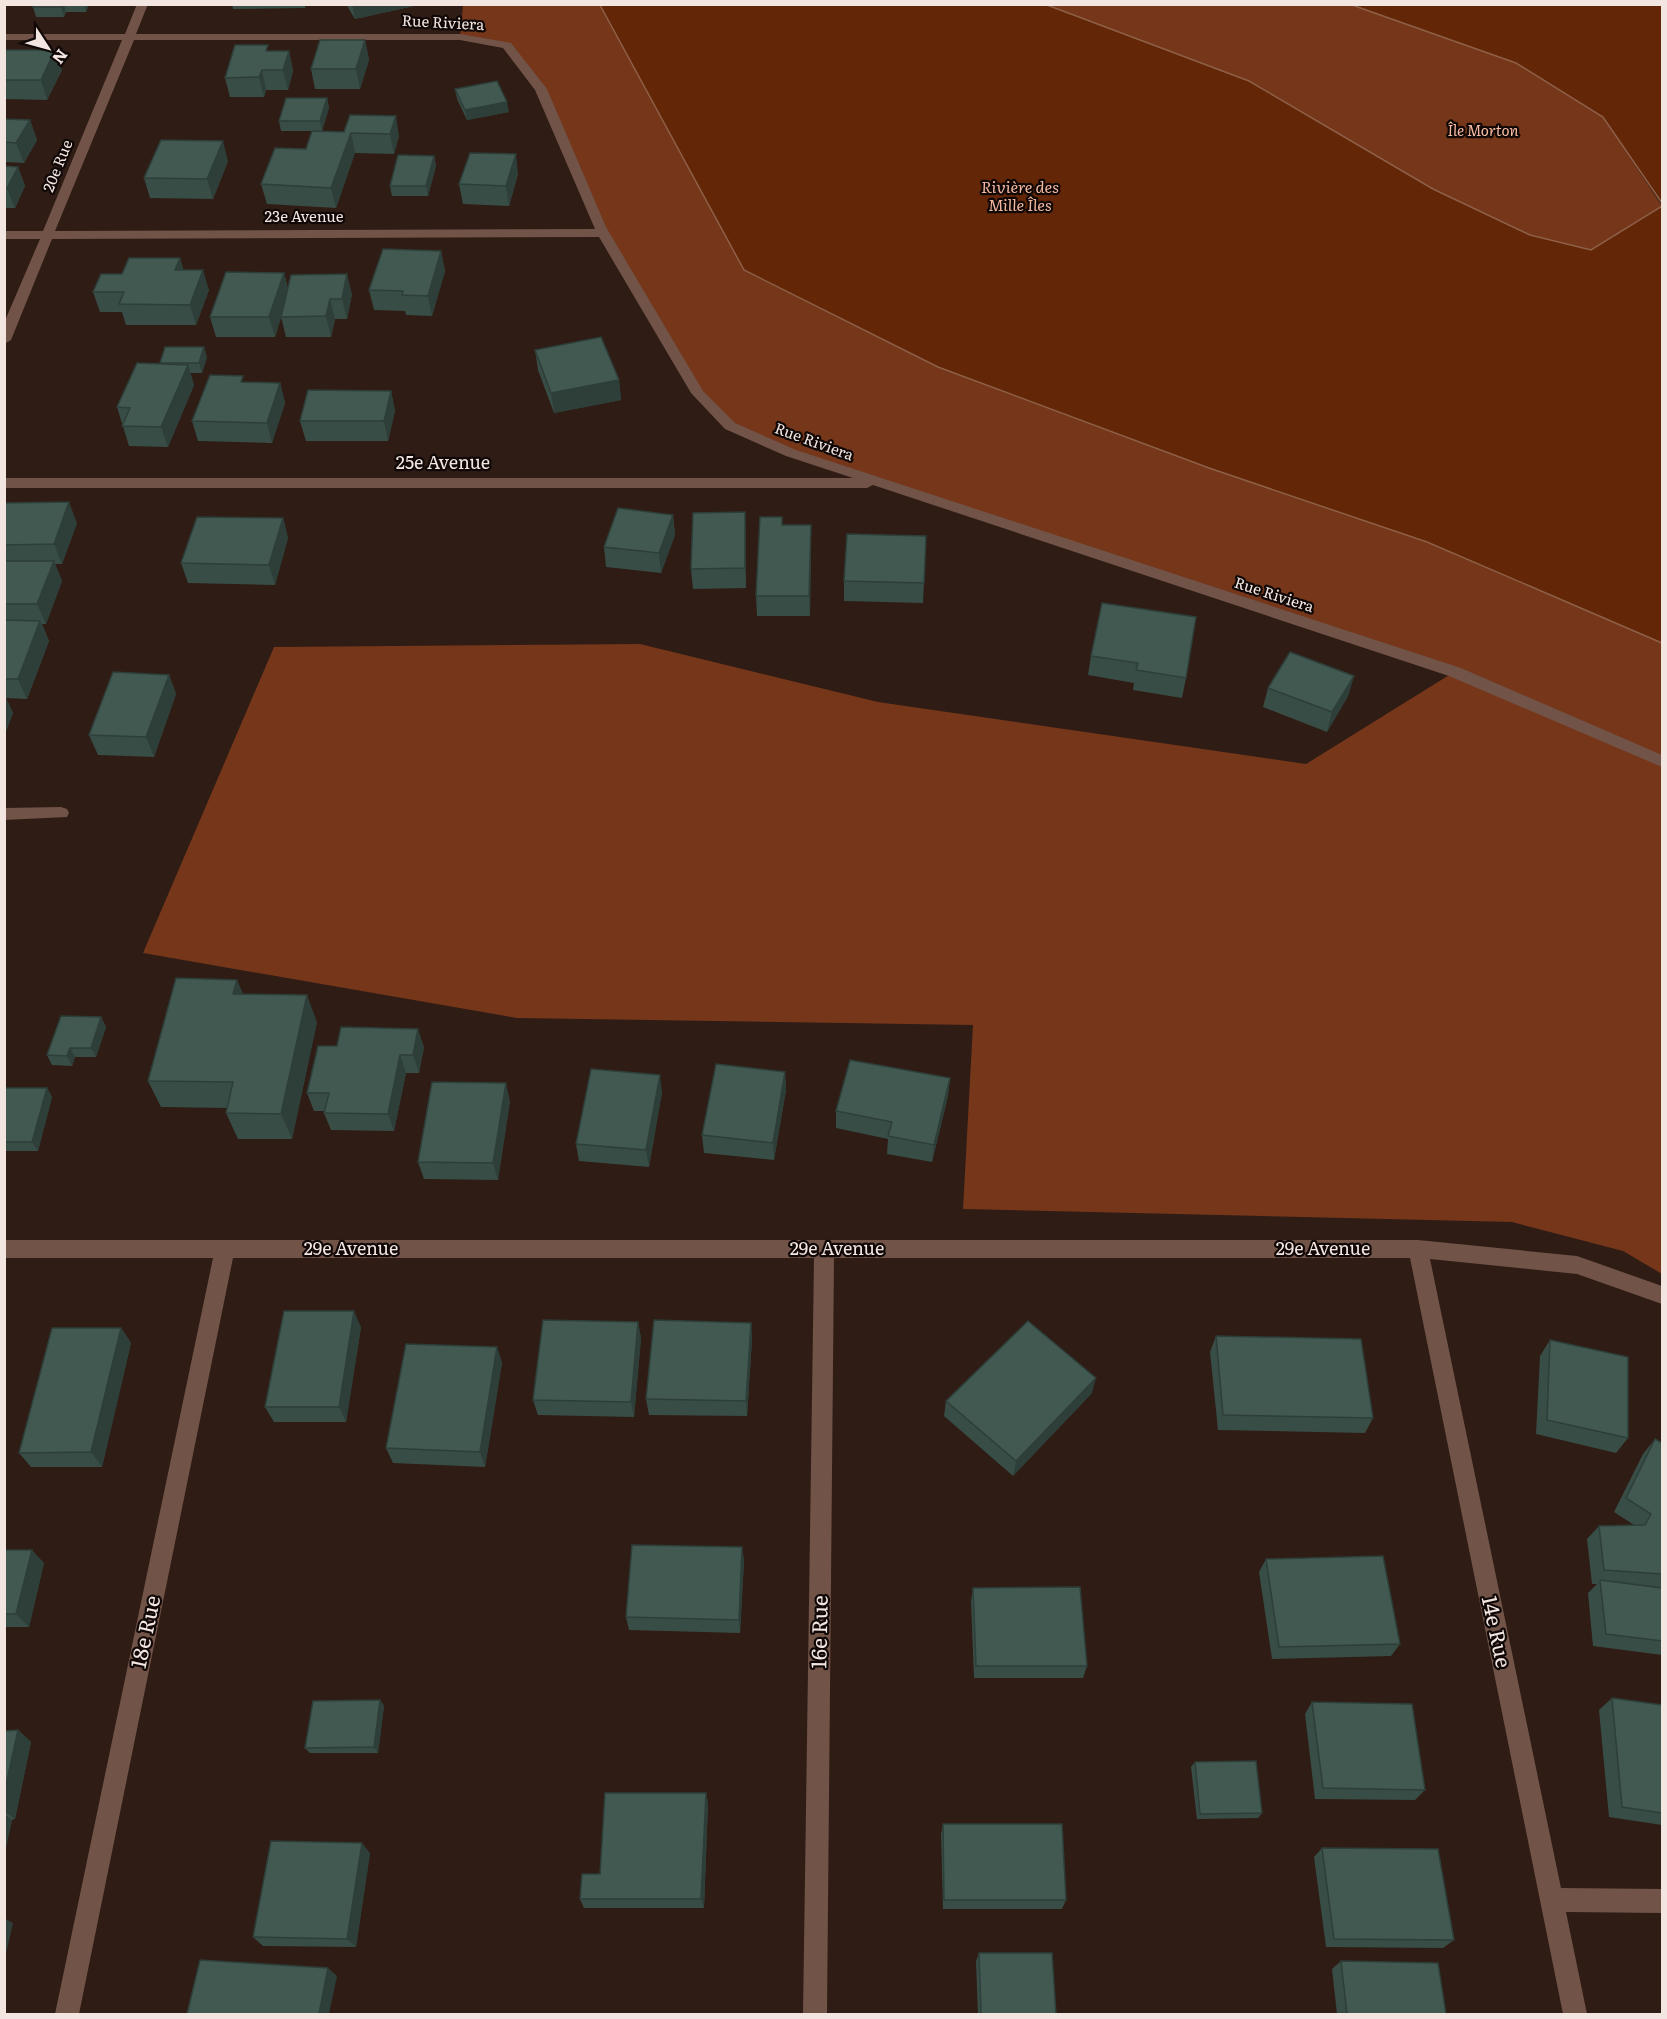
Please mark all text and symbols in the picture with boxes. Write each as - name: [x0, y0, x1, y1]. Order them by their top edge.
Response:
- street label: Rue Riviera: [401, 8, 486, 35]
- north arrow: [18, 18, 78, 78]
- text: N: [47, 45, 75, 70]
- park label: Île Morton: [1448, 118, 1519, 141]
- street label: 20e Rue: [36, 136, 78, 195]
- water label: Rivière des Mille Îles: [981, 174, 1059, 216]
- street label: 23e Avenue: [264, 204, 344, 227]
- street label: Rue Riviera: [772, 416, 858, 466]
- street label: 25e Avenue: [396, 448, 490, 475]
- street label: Rue Riviera: [1232, 570, 1318, 618]
- street label: 29e Avenue: [304, 1234, 398, 1261]
- street label: 29e Avenue: [790, 1234, 884, 1261]
- street label: 29e Avenue: [1276, 1234, 1370, 1261]
- street label: 18e Rue: [121, 1592, 166, 1671]
- street label: 14e Rue: [1476, 1593, 1521, 1670]
- street label: 16e Rue: [801, 1595, 834, 1669]

